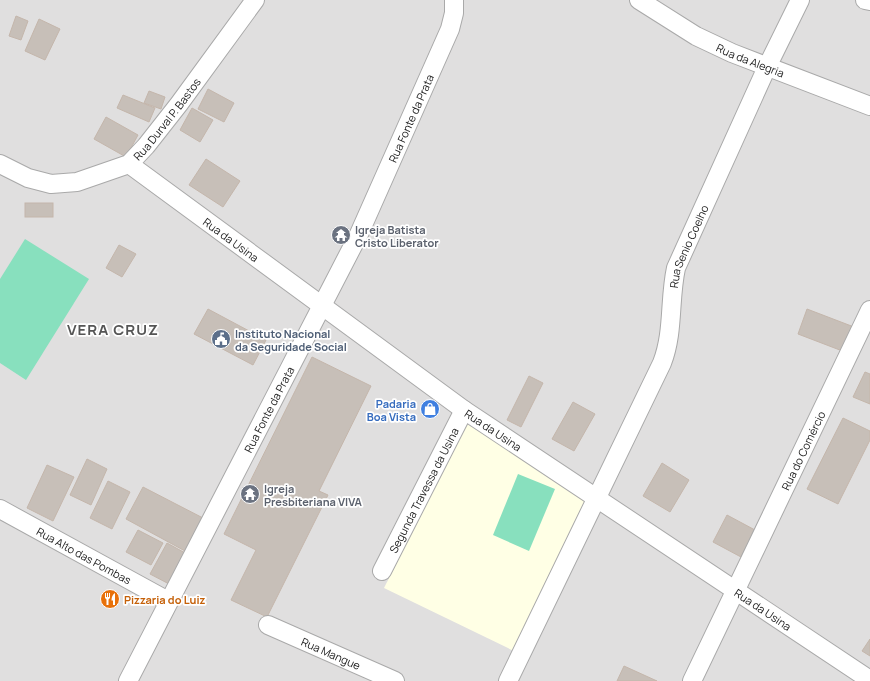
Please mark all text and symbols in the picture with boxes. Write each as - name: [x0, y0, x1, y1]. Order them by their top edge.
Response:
- street label: Rua da Alegria: [714, 39, 787, 80]
- street label: Rua Fonte da Prata: [384, 72, 437, 165]
- street label: Rua Durval P. Bastos: [129, 74, 204, 163]
- street label: Rua Senio Coelho: [665, 202, 711, 289]
- street label: Rua da Usina: [201, 214, 262, 265]
- place label: Igreja Batista Cristo Liberator: [355, 222, 439, 250]
- temple icon: Igreja Batista Cristo Liberator: [330, 224, 352, 246]
- district label: VERA CRUZ: [67, 319, 159, 340]
- place label: Instituto Nacional da Seguridade Social: [235, 326, 347, 354]
- public building icon: Instituto Nacional da Seguridade Social: [210, 328, 232, 350]
- street label: Rua Fonte da Prata: [240, 364, 297, 455]
- place label: Padaria Boa Vista: [367, 396, 416, 424]
- shop icon: Padaria Boa Vista: [419, 398, 441, 420]
- street label: Rua da Usina: [462, 405, 525, 454]
- street label: Rua do Comércio: [777, 408, 828, 492]
- street label: Segunda Travessa da Usina: [385, 425, 461, 555]
- place label: Igreja Presbiteriana VIVA: [264, 481, 362, 509]
- temple icon: Igreja Presbiteriana VIVA: [239, 483, 261, 505]
- street label: Rua Alto das Pombas: [34, 523, 134, 587]
- street label: Rua da Usina: [732, 585, 795, 633]
- restaurant icon: Pizzaria do Luiz: [99, 588, 121, 610]
- place label: Pizzaria do Luiz: [124, 592, 205, 607]
- street label: Rua Mangue: [299, 633, 364, 673]

